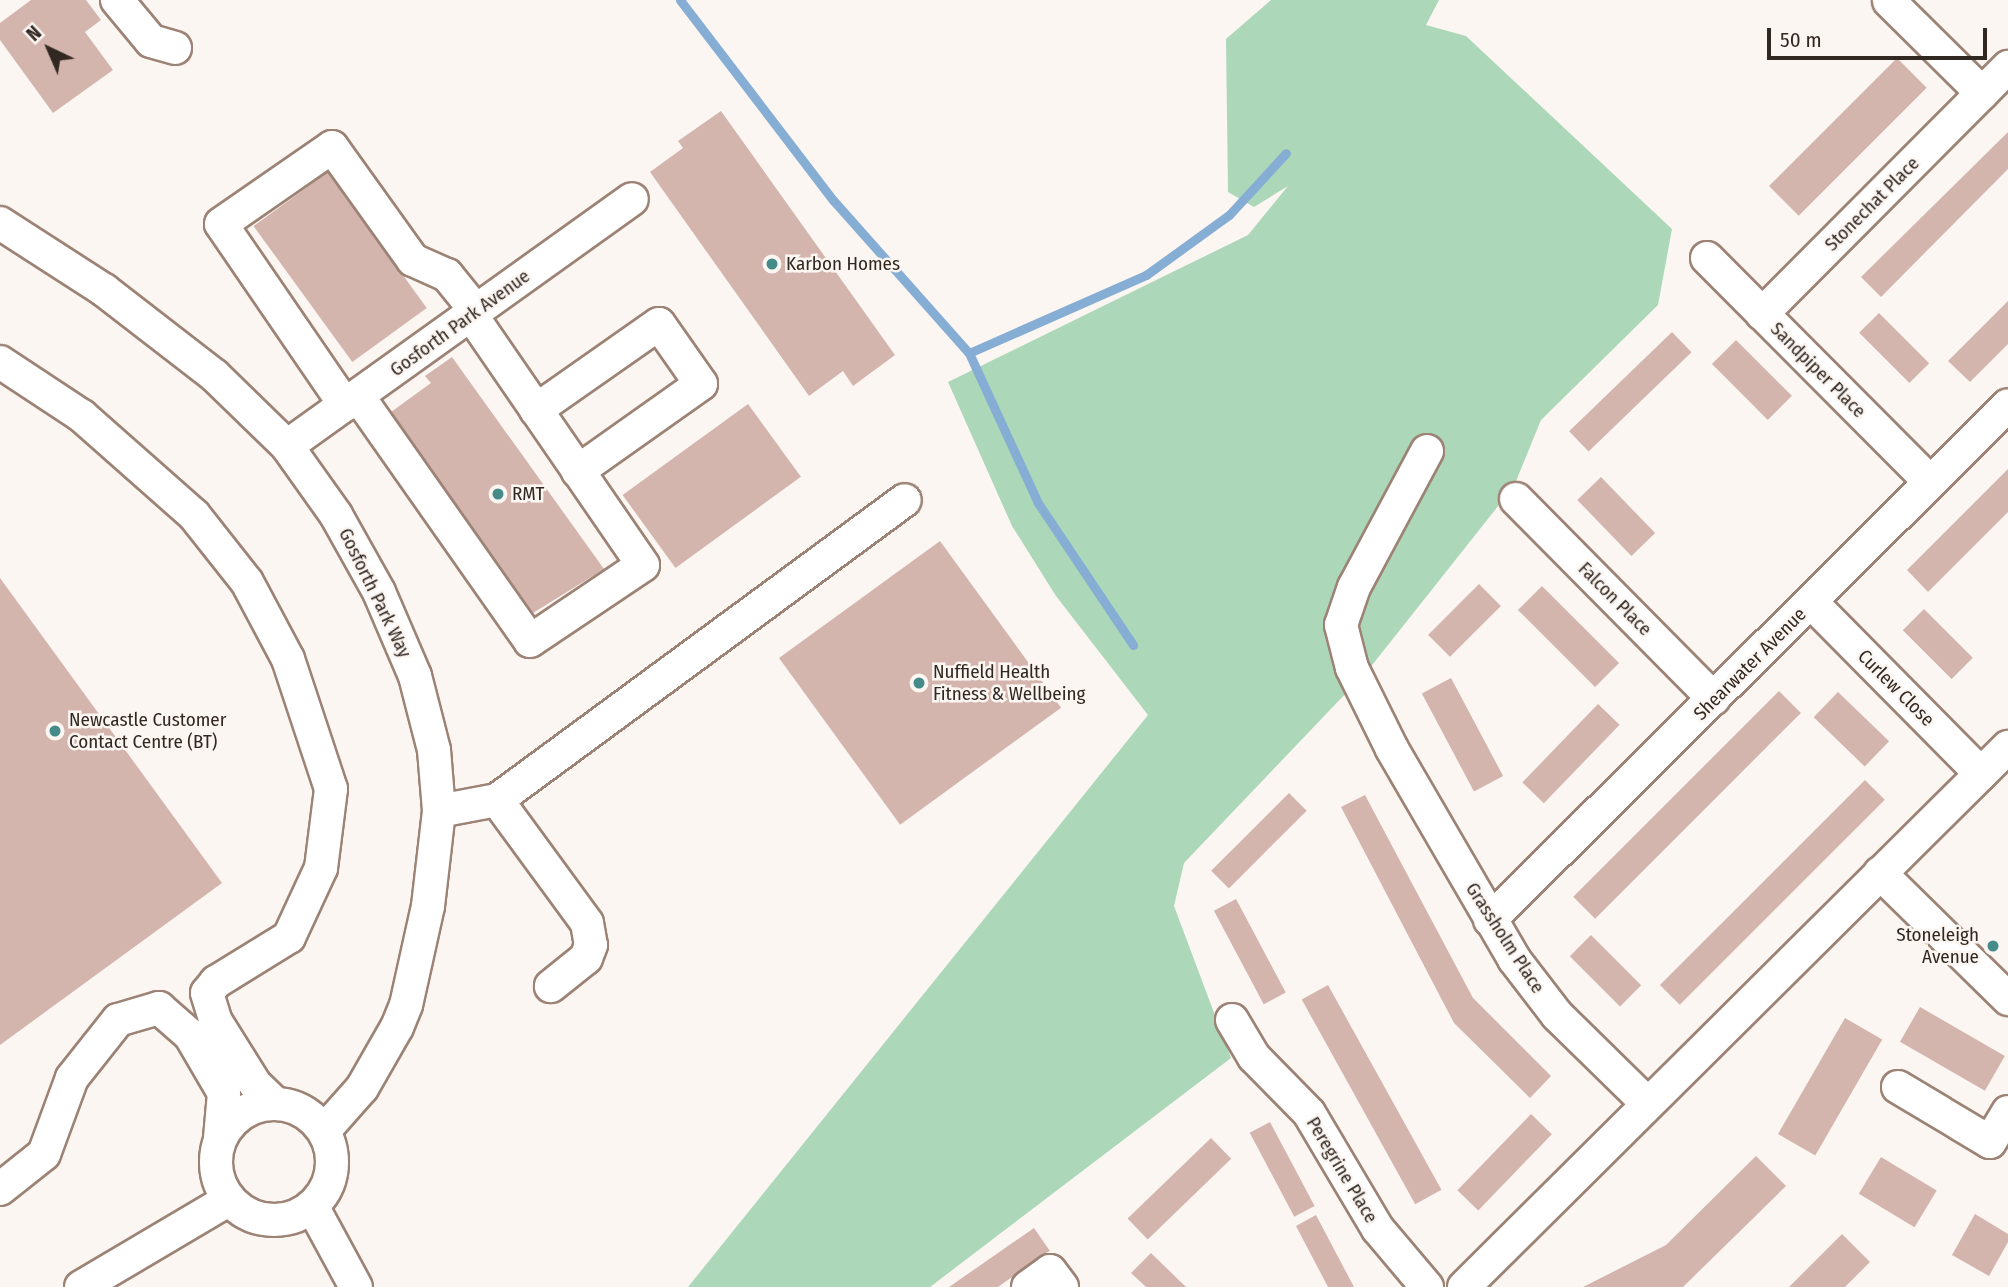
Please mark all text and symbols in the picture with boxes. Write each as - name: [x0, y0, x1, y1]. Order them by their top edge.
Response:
- north arrow: [14, 14, 84, 84]
- scale bar: [1770, 14, 1990, 58]
- text: N: [22, 21, 46, 46]
- text: 50 m: [1780, 27, 1822, 53]
- street label: Stonechat Place: [1820, 152, 1924, 256]
- place label: Karbon Homes: [786, 253, 900, 275]
- marker: Karbon Homes: [764, 256, 780, 272]
- street label: Gosforth Park Avenue: [386, 265, 534, 381]
- street label: Sandpiper Place: [1766, 318, 1870, 422]
- place label: RMT: [512, 483, 544, 505]
- marker: RMT: [490, 486, 506, 502]
- street label: Gosforth Park Way: [334, 525, 416, 661]
- street label: Falcon Place: [1573, 557, 1657, 641]
- street label: Shearwater Avenue: [1689, 603, 1811, 725]
- street label: Curlew Close: [1853, 645, 1939, 731]
- place label: Nuffield Health Fitness & Wellbeing: [933, 661, 1085, 705]
- marker: Nuffield Health Fitness & Wellbeing: [911, 675, 927, 691]
- place label: Newcastle Customer Contact Centre (BT): [69, 709, 226, 753]
- marker: Newcastle Customer Contact Centre (BT): [47, 723, 63, 739]
- street label: Grassholm Place: [1461, 878, 1549, 998]
- place label: Stoneleigh Avenue: [1896, 924, 1979, 968]
- marker: Stoneleigh Avenue: [1985, 938, 2001, 954]
- street label: Peregrine Place: [1301, 1113, 1383, 1227]

